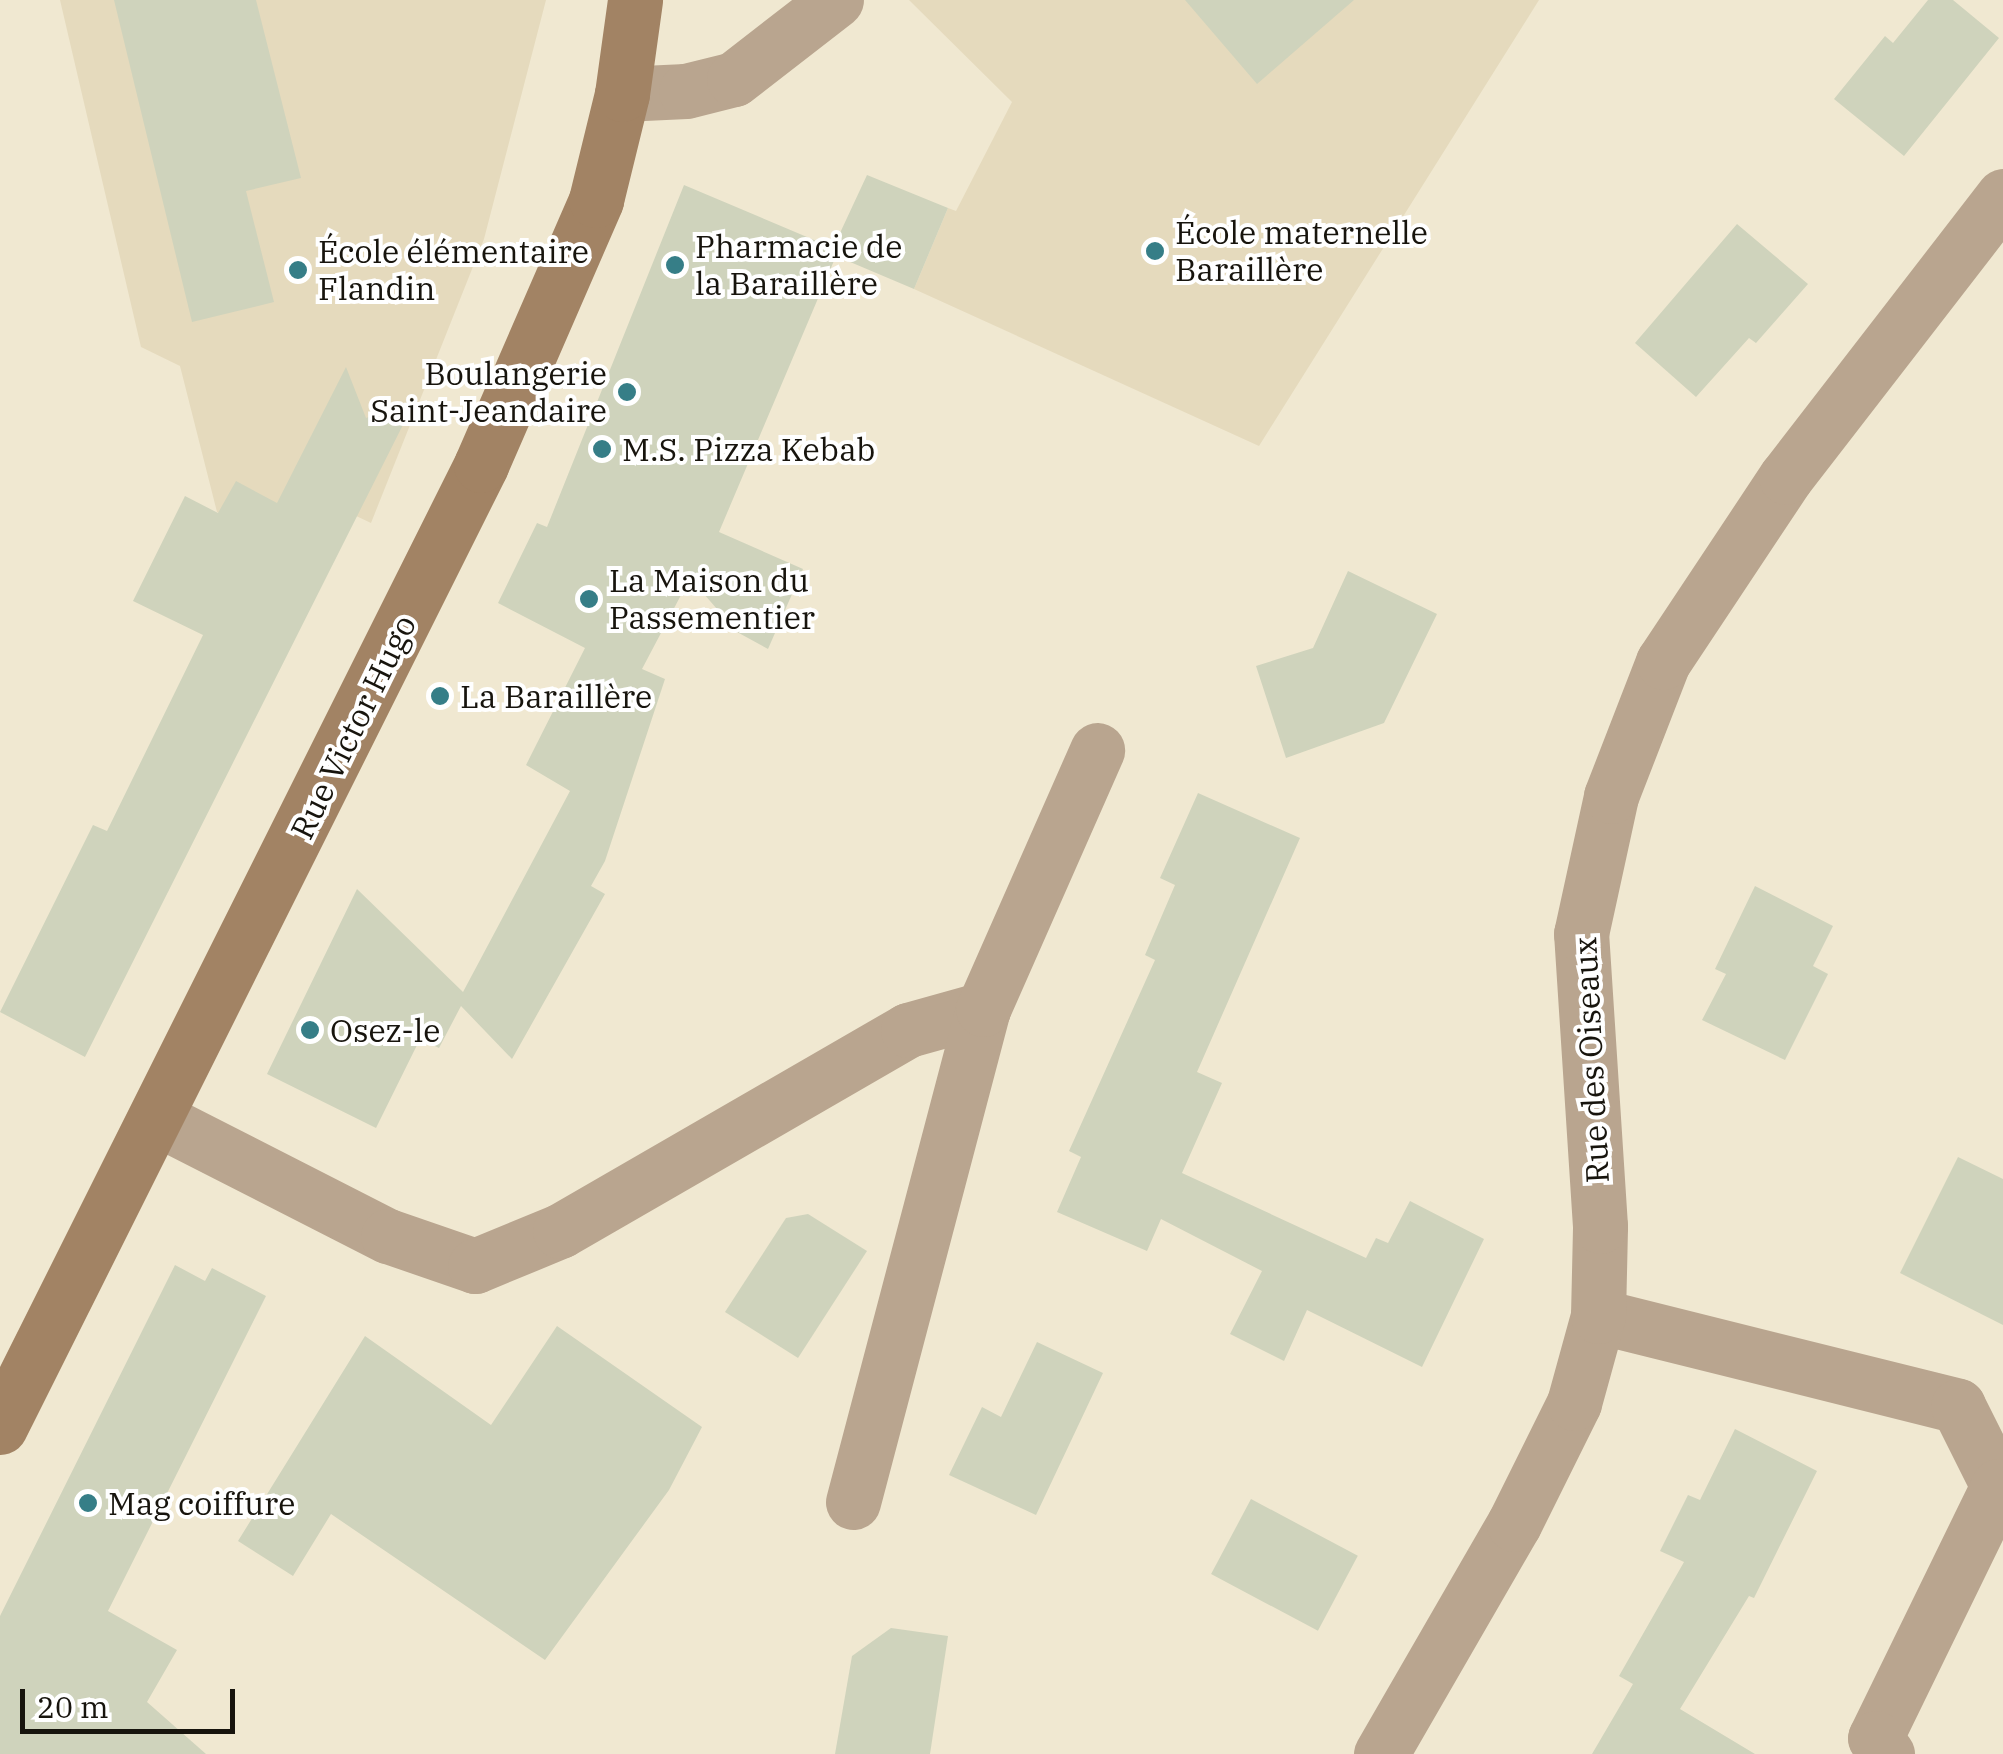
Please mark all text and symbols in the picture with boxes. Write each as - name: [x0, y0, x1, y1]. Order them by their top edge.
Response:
- place label: École maternelle Baraillère: [1175, 214, 1428, 289]
- place label: Pharmacie de la Baraillère: [695, 228, 902, 303]
- place label: École élémentaire Flandin: [318, 233, 589, 308]
- marker: École maternelle Baraillère: [1144, 240, 1166, 262]
- marker: Pharmacie de la Baraillère: [664, 254, 686, 276]
- marker: École élémentaire Flandin: [287, 259, 309, 281]
- place label: Boulangerie Saint-Jeandaire: [370, 355, 607, 430]
- marker: Boulangerie Saint-Jeandaire: [616, 381, 638, 403]
- place label: M.S. Pizza Kebab: [622, 430, 876, 468]
- marker: M.S. Pizza Kebab: [591, 438, 613, 460]
- place label: La Maison du Passementier: [609, 562, 815, 637]
- marker: La Maison du Passementier: [578, 588, 600, 610]
- street label: Rue Victor Hugo: [282, 609, 424, 845]
- place label: La Baraillère: [460, 677, 652, 715]
- marker: La Baraillère: [429, 685, 451, 707]
- street label: Rue des Oiseaux: [1565, 936, 1617, 1184]
- place label: Osez-le: [330, 1011, 440, 1049]
- marker: Osez-le: [299, 1019, 321, 1041]
- place label: Mag coiffure: [108, 1484, 295, 1522]
- marker: Mag coiffure: [77, 1492, 99, 1514]
- scale bar: [25, 1669, 240, 1731]
- text: 20 m: [37, 1687, 109, 1726]

